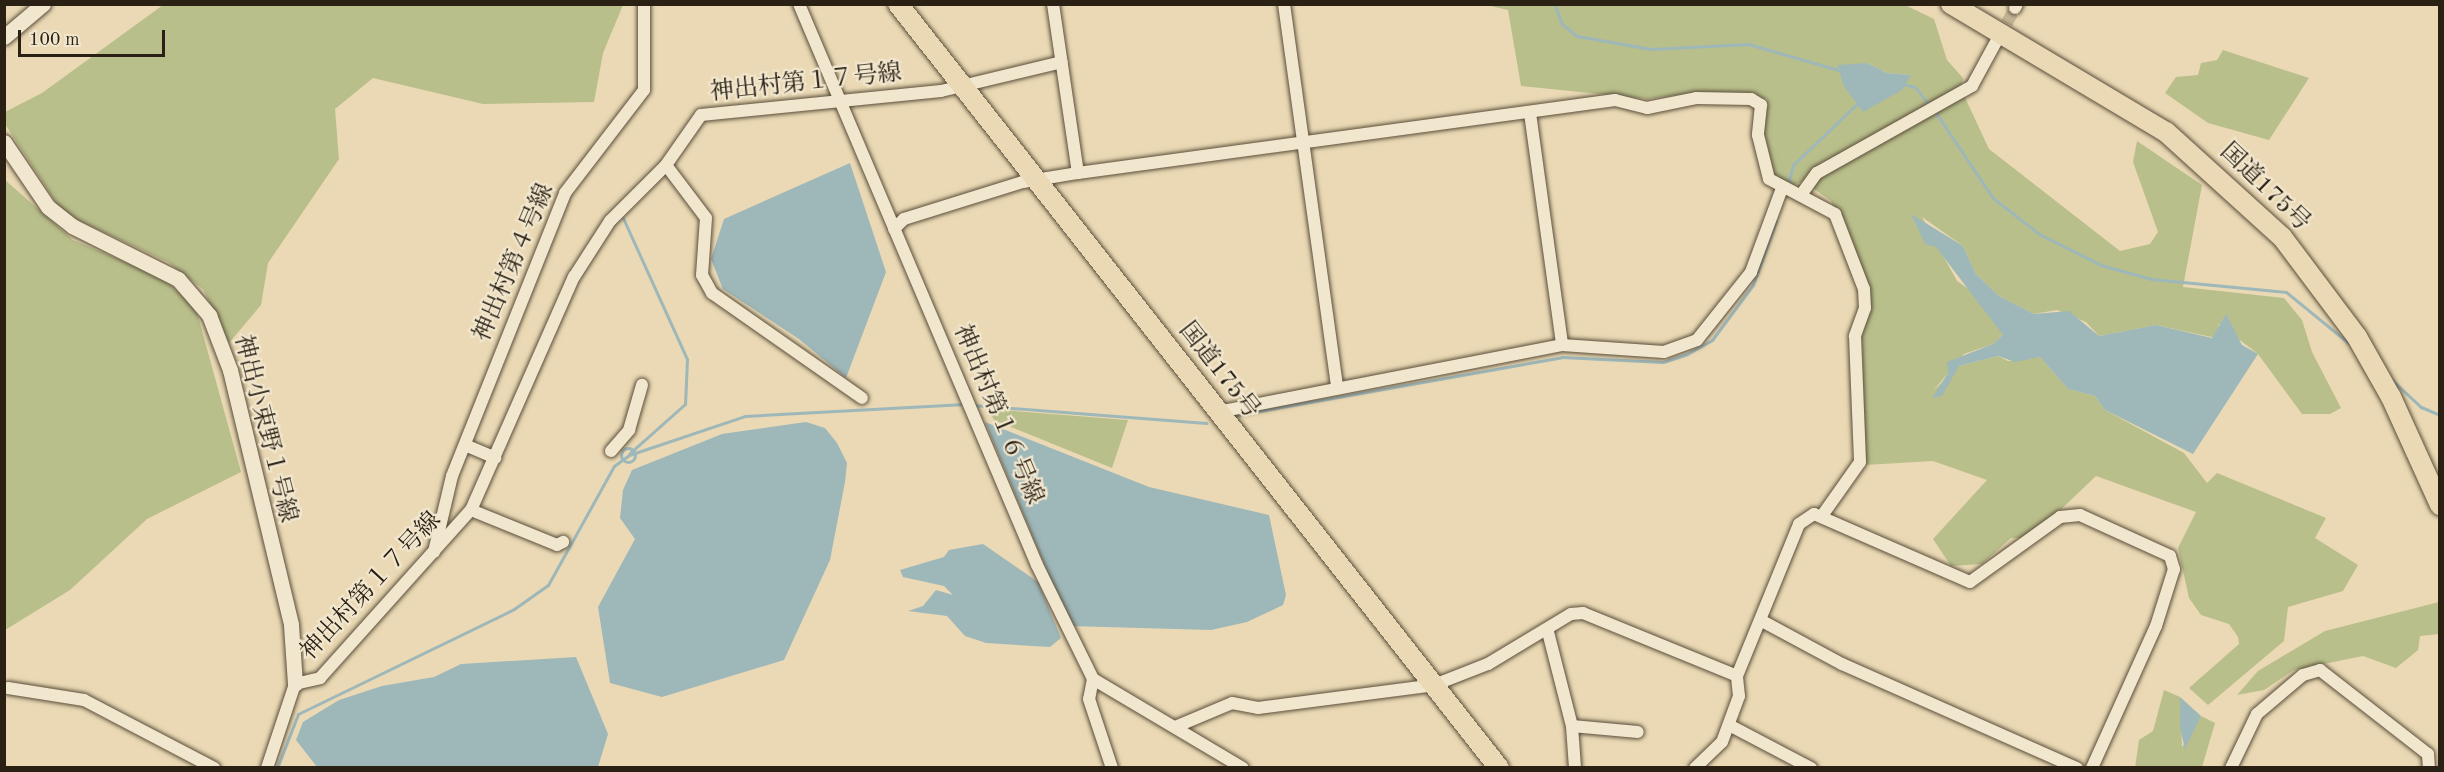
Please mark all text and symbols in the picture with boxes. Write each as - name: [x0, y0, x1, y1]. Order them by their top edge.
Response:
- scale bar: [21, 18, 168, 56]
- text: 100 m: [29, 31, 80, 49]
- street label: 神出村第１７号線: [709, 60, 903, 108]
- street label: 国道175号: [2213, 138, 2315, 238]
- street label: 神出村第４号線: [469, 180, 561, 346]
- street label: 国道175号: [1172, 317, 1264, 425]
- street label: 神出村第１６号線: [946, 321, 1048, 509]
- street label: 神出小束野１号線: [227, 332, 301, 526]
- street label: 神出村第１７号線: [296, 507, 448, 667]

